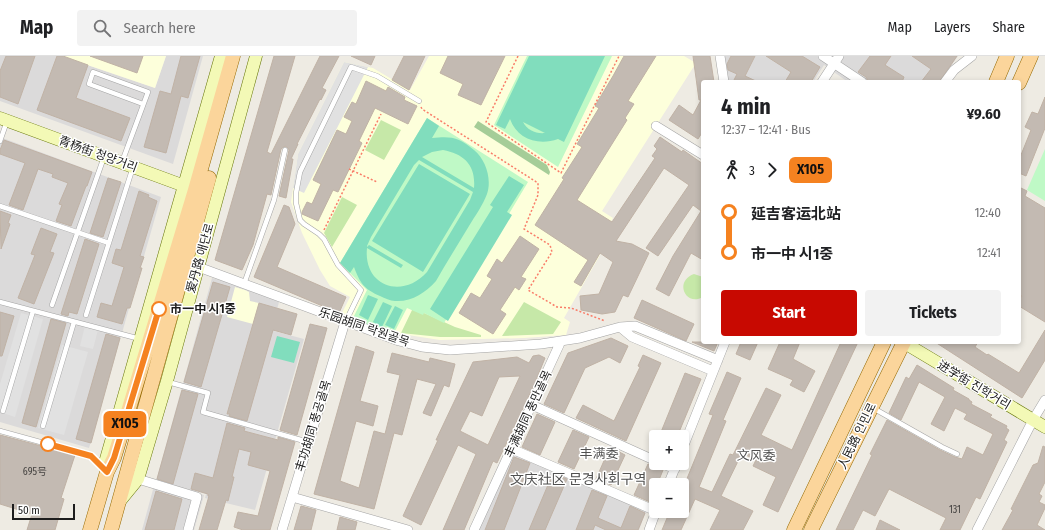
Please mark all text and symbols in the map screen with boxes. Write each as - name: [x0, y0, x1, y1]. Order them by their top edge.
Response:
- search box: [77, 10, 357, 46]
- text: Map: [20, 16, 53, 39]
- icon: search: [91, 17, 113, 39]
- text: Search here: [123, 19, 196, 37]
- text: Map: [888, 19, 912, 36]
- text: Layers: [934, 19, 970, 36]
- text: Share: [992, 19, 1025, 36]
- text: 4 min: [721, 93, 771, 120]
- text: ¥9.60: [966, 105, 1001, 123]
- text: 12:37 – 12:41 · Bus: [721, 122, 811, 137]
- street label: 青杨街 청양거리: [57, 133, 139, 175]
- icon: walk: [721, 159, 743, 181]
- icon: forward: [761, 159, 783, 181]
- text: X105: [797, 161, 824, 178]
- text: 3: [749, 163, 755, 178]
- text: 延吉客运北站: [751, 205, 841, 223]
- text: 12:40: [974, 205, 1001, 220]
- street label: 爱丹路 애단로: [183, 221, 217, 295]
- text: 市一中 시1중: [751, 245, 833, 263]
- text: 12:41: [977, 245, 1001, 260]
- button: Start: [721, 290, 857, 336]
- button: Tickets: [865, 290, 1001, 336]
- marker: 市一中 시1중: [151, 301, 167, 317]
- place label: 市一中 시1중: [170, 302, 236, 316]
- street label: 乐园胡同 락원골목: [317, 305, 411, 349]
- street label: 进学街 진학거리: [935, 358, 1013, 412]
- street label: 丰满胡同 풍만골목: [502, 368, 554, 460]
- street label: 丰功胡同 풍공골목: [292, 379, 334, 473]
- street label: 人民路 인민로: [835, 401, 879, 471]
- line badge: X105: [97, 411, 153, 437]
- text: X105: [111, 415, 139, 432]
- map controls: [649, 430, 689, 518]
- button: +: [649, 430, 689, 470]
- unlabelled marker: [40, 436, 56, 452]
- district label: 丰满委: [579, 446, 619, 461]
- district label: 文风委: [736, 448, 776, 463]
- house number: 695号: [23, 466, 47, 478]
- district label: 文庆社区 문경사회구역: [510, 471, 646, 488]
- button: −: [649, 478, 689, 518]
- scale bar: [12, 502, 75, 521]
- text: 50 m: [18, 504, 40, 517]
- house number: 131: [949, 504, 961, 516]

